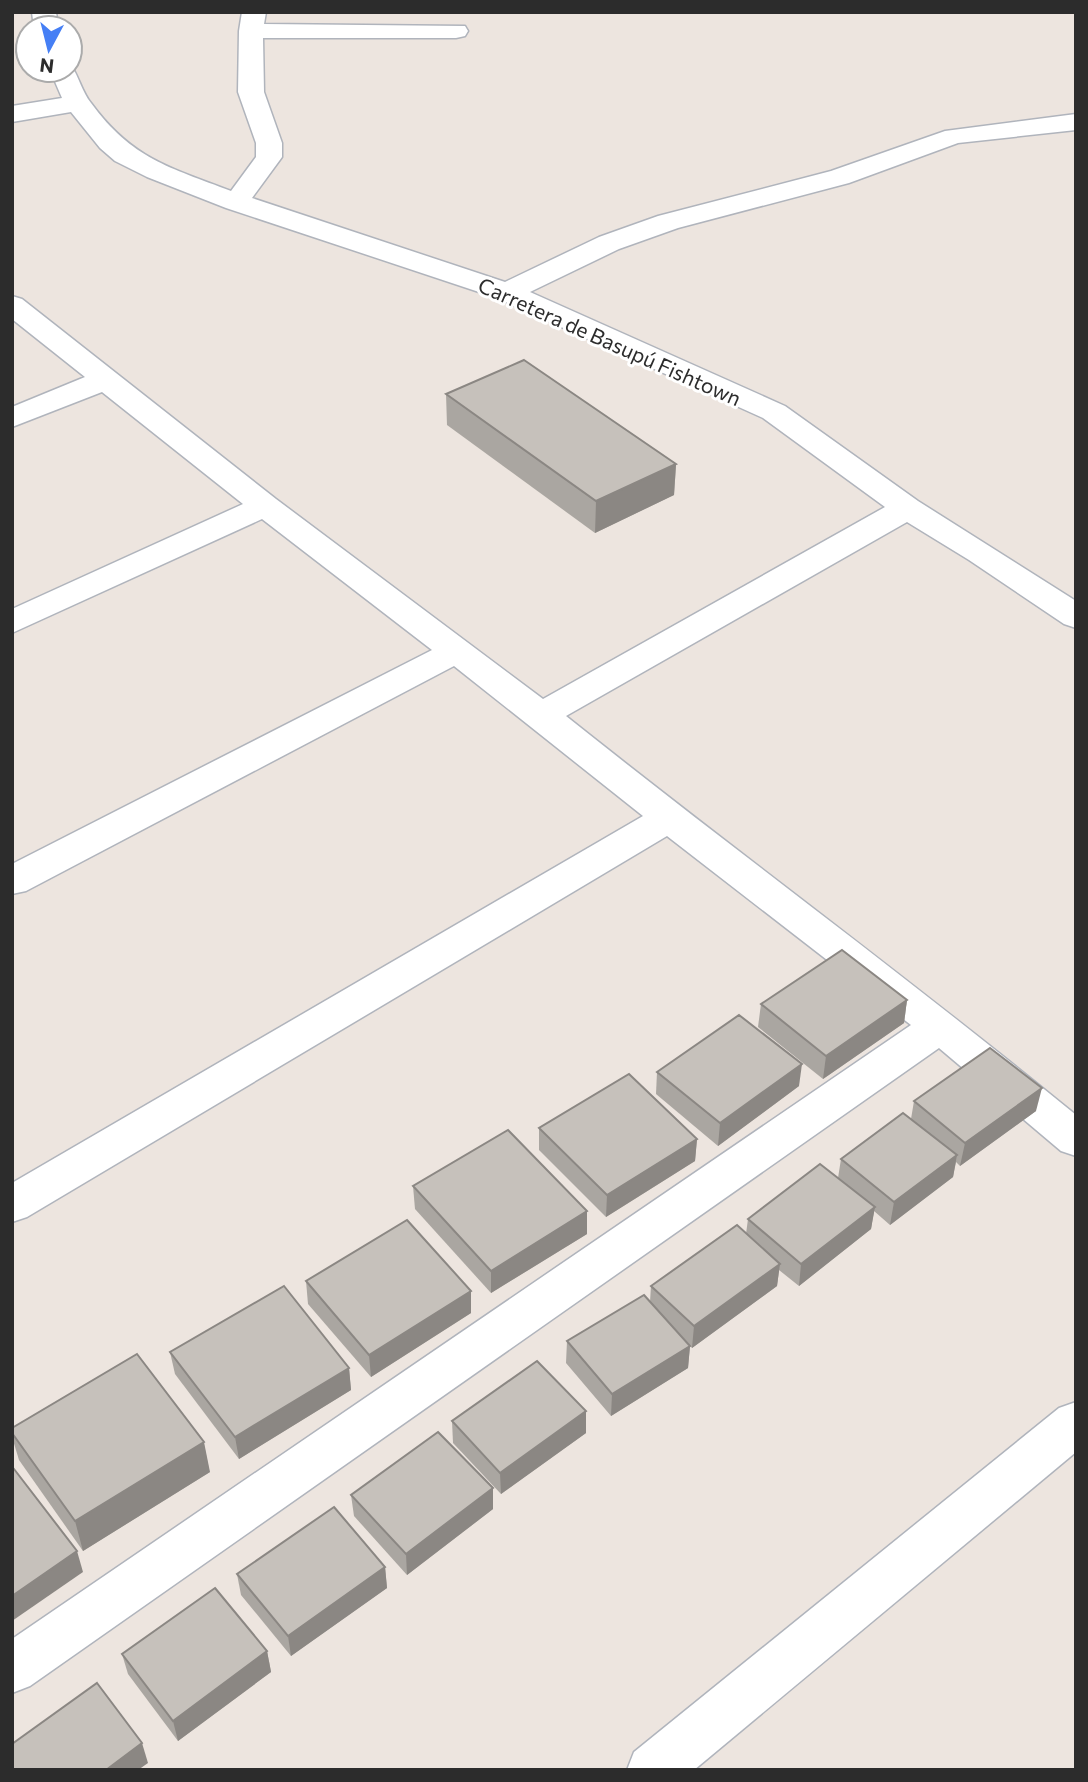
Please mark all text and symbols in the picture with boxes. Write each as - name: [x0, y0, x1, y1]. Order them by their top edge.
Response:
- north arrow: [14, 14, 84, 84]
- text: N: [38, 54, 55, 79]
- street label: Carretera de Basupú Fishtown: [475, 272, 745, 410]

